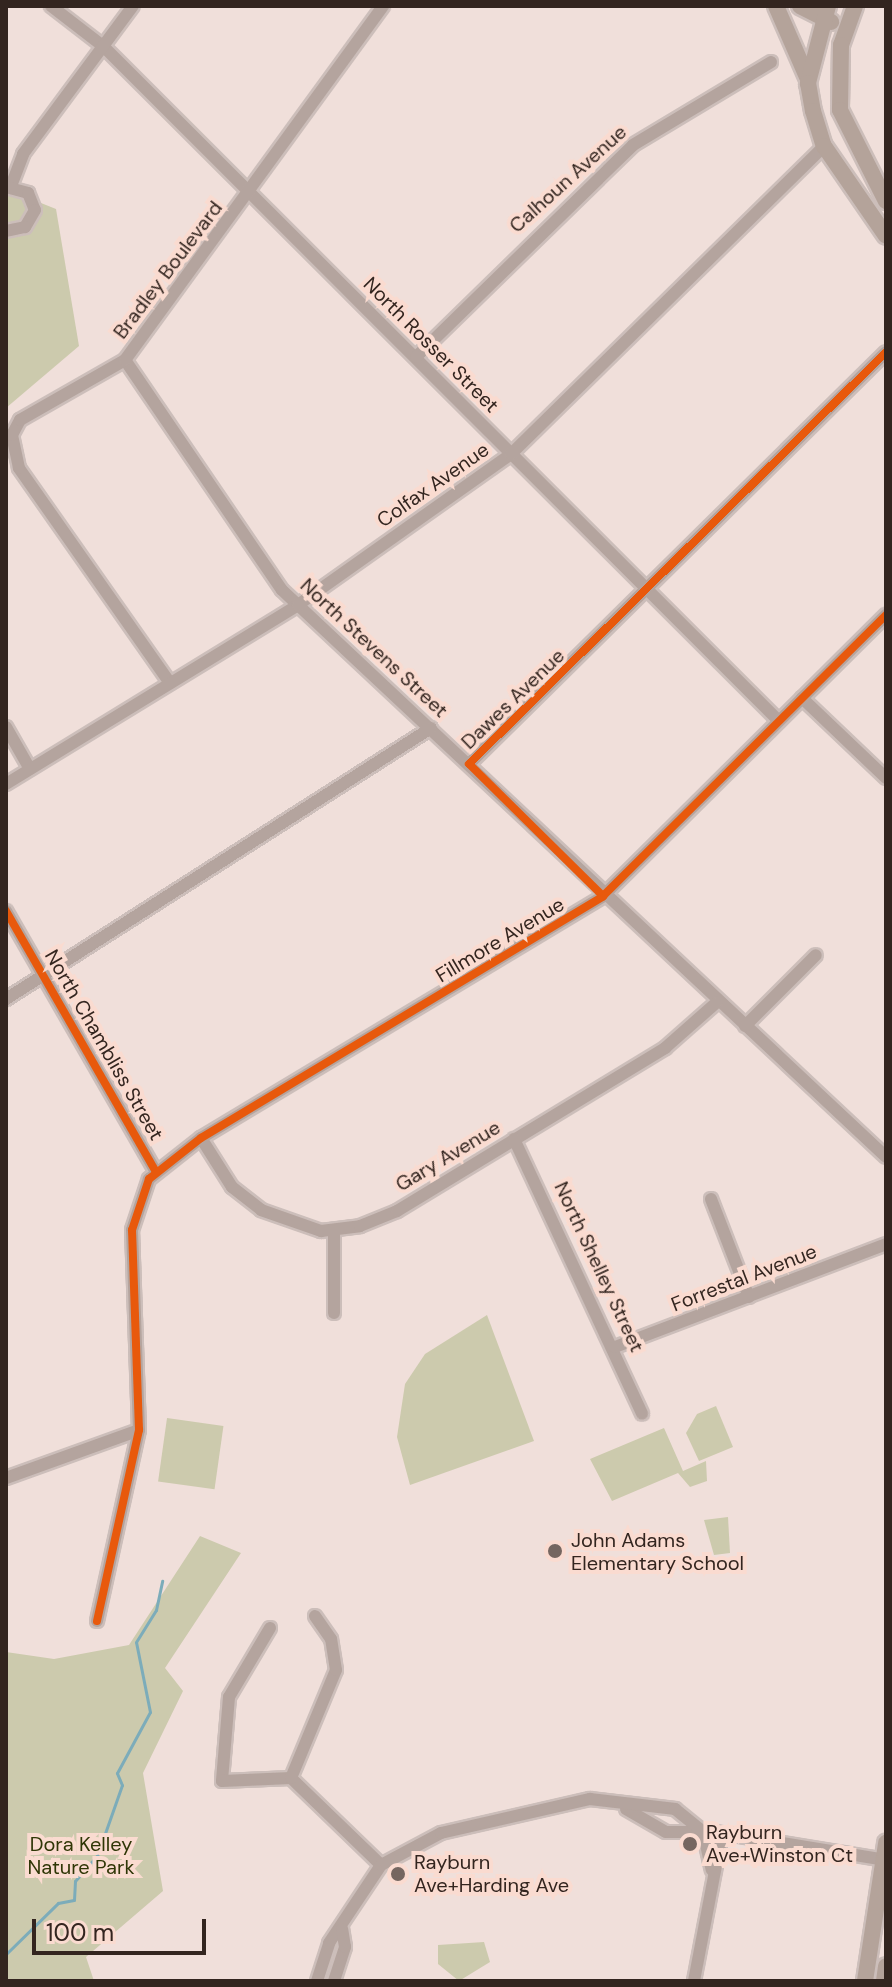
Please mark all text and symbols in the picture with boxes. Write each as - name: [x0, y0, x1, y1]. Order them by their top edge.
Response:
- street label: Calhoun Avenue: [505, 120, 631, 238]
- street label: Bradley Boulevard: [108, 196, 228, 344]
- street label: North Rosser Street: [358, 272, 504, 418]
- street label: Colfax Avenue: [372, 438, 494, 532]
- street label: North Stevens Street: [295, 573, 453, 723]
- street label: Dawes Avenue: [456, 644, 570, 754]
- street label: Fillmore Avenue: [431, 892, 569, 988]
- street label: North Chambliss Street: [40, 945, 168, 1145]
- street label: Gary Avenue: [391, 1115, 505, 1197]
- street label: North Shelley Street: [549, 1178, 649, 1356]
- street label: Forrestal Avenue: [668, 1239, 820, 1317]
- place label: John Adams Elementary School: [571, 1528, 744, 1575]
- marker: John Adams Elementary School: [546, 1542, 564, 1560]
- place label: Rayburn Ave+Winston Ct: [706, 1820, 853, 1867]
- park label: Dora Kelley Nature Park: [28, 1833, 134, 1880]
- marker: Rayburn Ave+Winston Ct: [681, 1835, 699, 1853]
- place label: Rayburn Ave+Harding Ave: [414, 1850, 569, 1897]
- marker: Rayburn Ave+Harding Ave: [389, 1865, 407, 1883]
- scale bar: [36, 1903, 210, 1953]
- text: 100 m: [46, 1917, 114, 1948]

